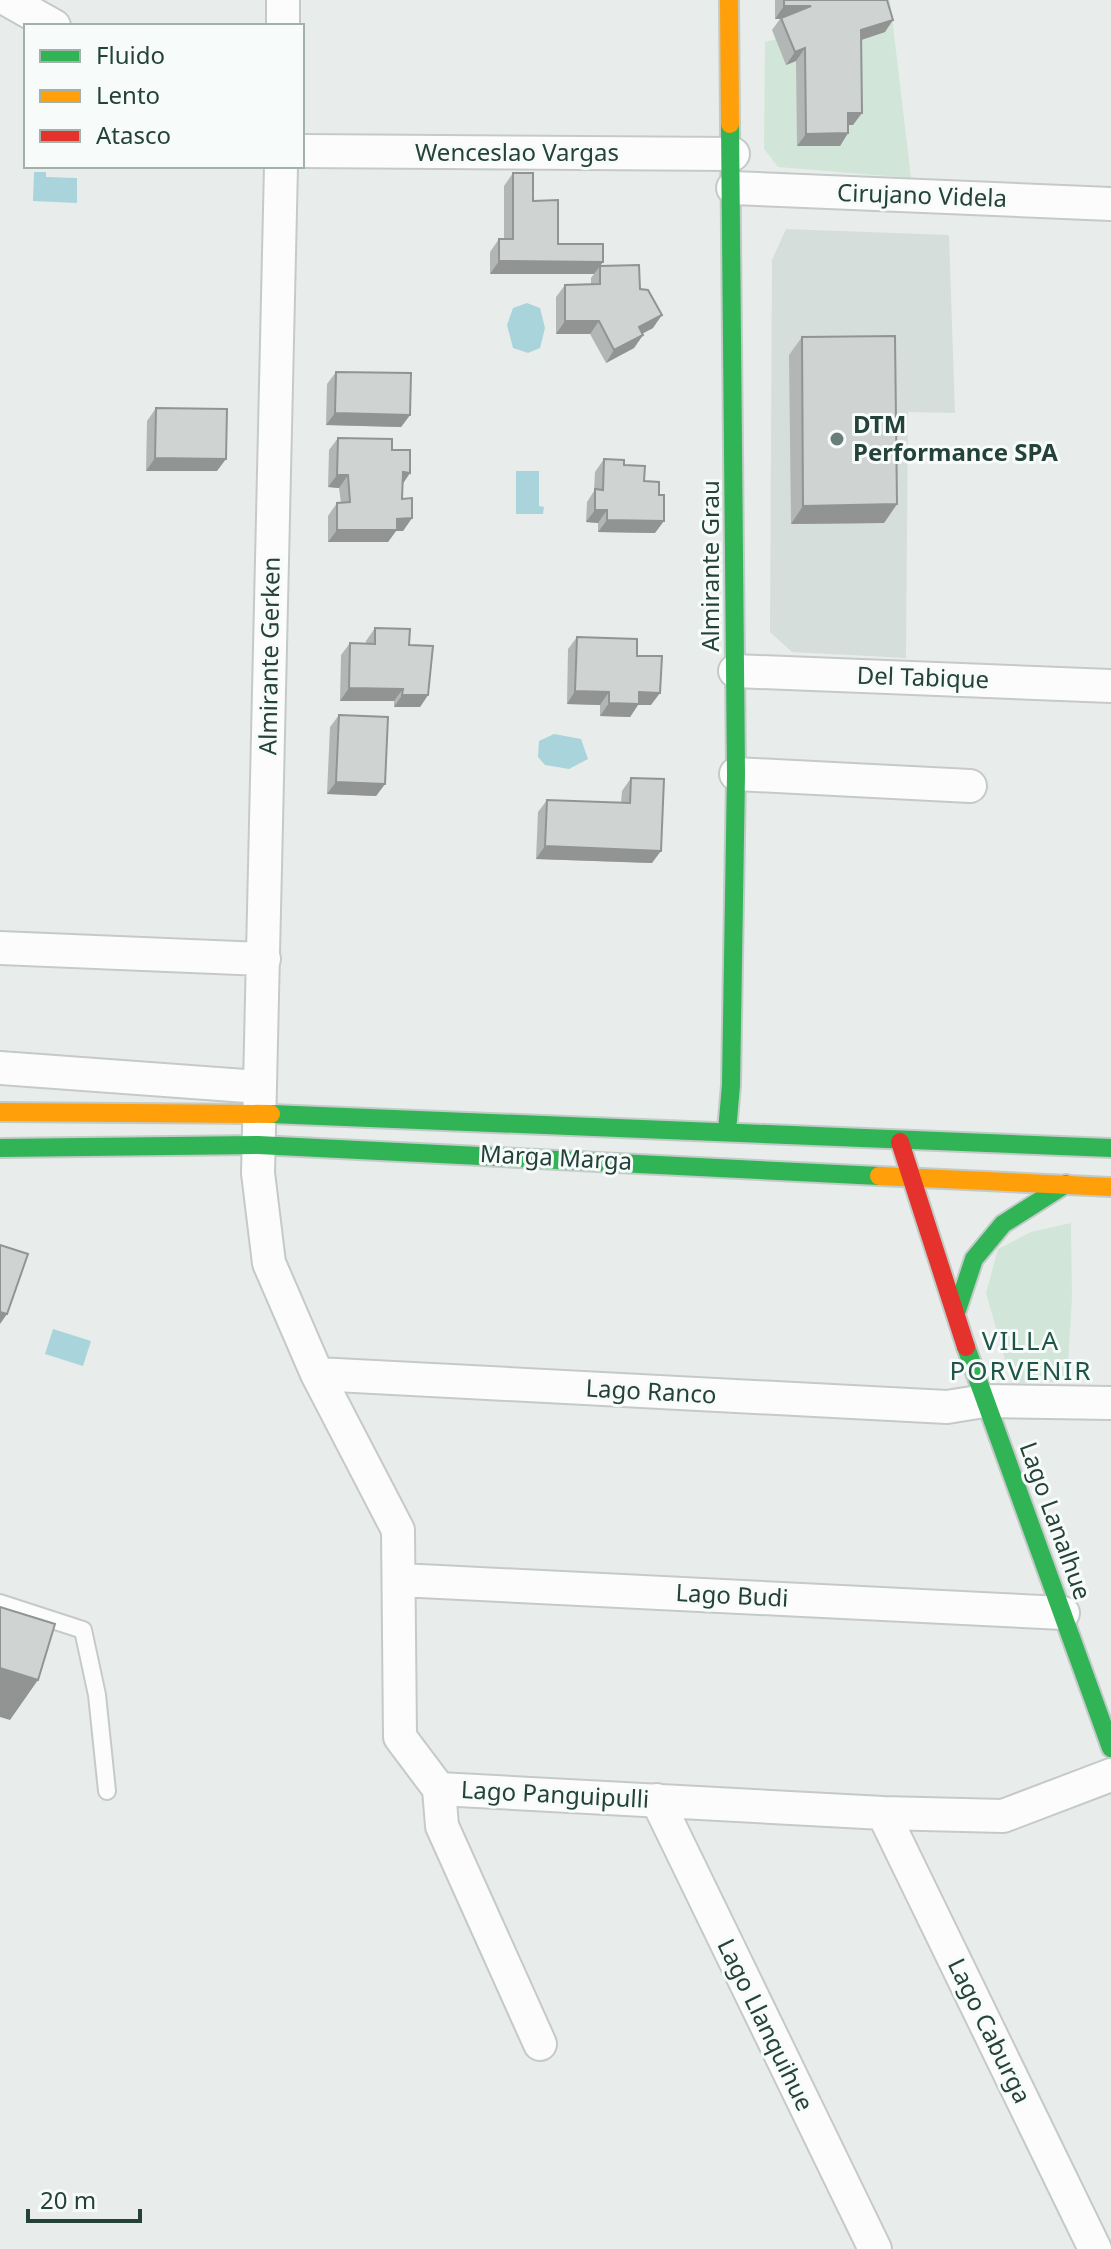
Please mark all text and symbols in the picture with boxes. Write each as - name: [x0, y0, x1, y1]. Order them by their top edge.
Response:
- legend: [24, 24, 304, 168]
- text: Fluido: [96, 38, 165, 71]
- text: Lento: [96, 78, 160, 111]
- text: Atasco: [96, 118, 171, 151]
- street label: Wenceslao Vargas: [415, 135, 619, 168]
- street label: Cirujano Videla: [837, 175, 1008, 214]
- place label: DTM Performance SPA: [853, 407, 1058, 468]
- marker: DTM Performance SPA: [828, 430, 846, 448]
- street label: Almirante Grau: [693, 480, 726, 652]
- street label: Almirante Gerken: [250, 556, 287, 755]
- street label: Del Tabique: [856, 658, 990, 695]
- street label: Marga Marga: [479, 1136, 633, 1177]
- district label: VILLA PORVENIR: [949, 1322, 1093, 1388]
- street label: Lago Ranco: [585, 1371, 717, 1410]
- street label: Lago Lanalhue: [1013, 1437, 1100, 1604]
- street label: Lago Budi: [675, 1575, 789, 1614]
- street label: Lago Panguipulli: [460, 1772, 650, 1815]
- street label: Lago Llanquihue: [710, 1933, 822, 2116]
- street label: Lago Caburga: [941, 1952, 1040, 2108]
- scale bar: [28, 2173, 140, 2223]
- text: 20 m: [40, 2183, 96, 2216]

